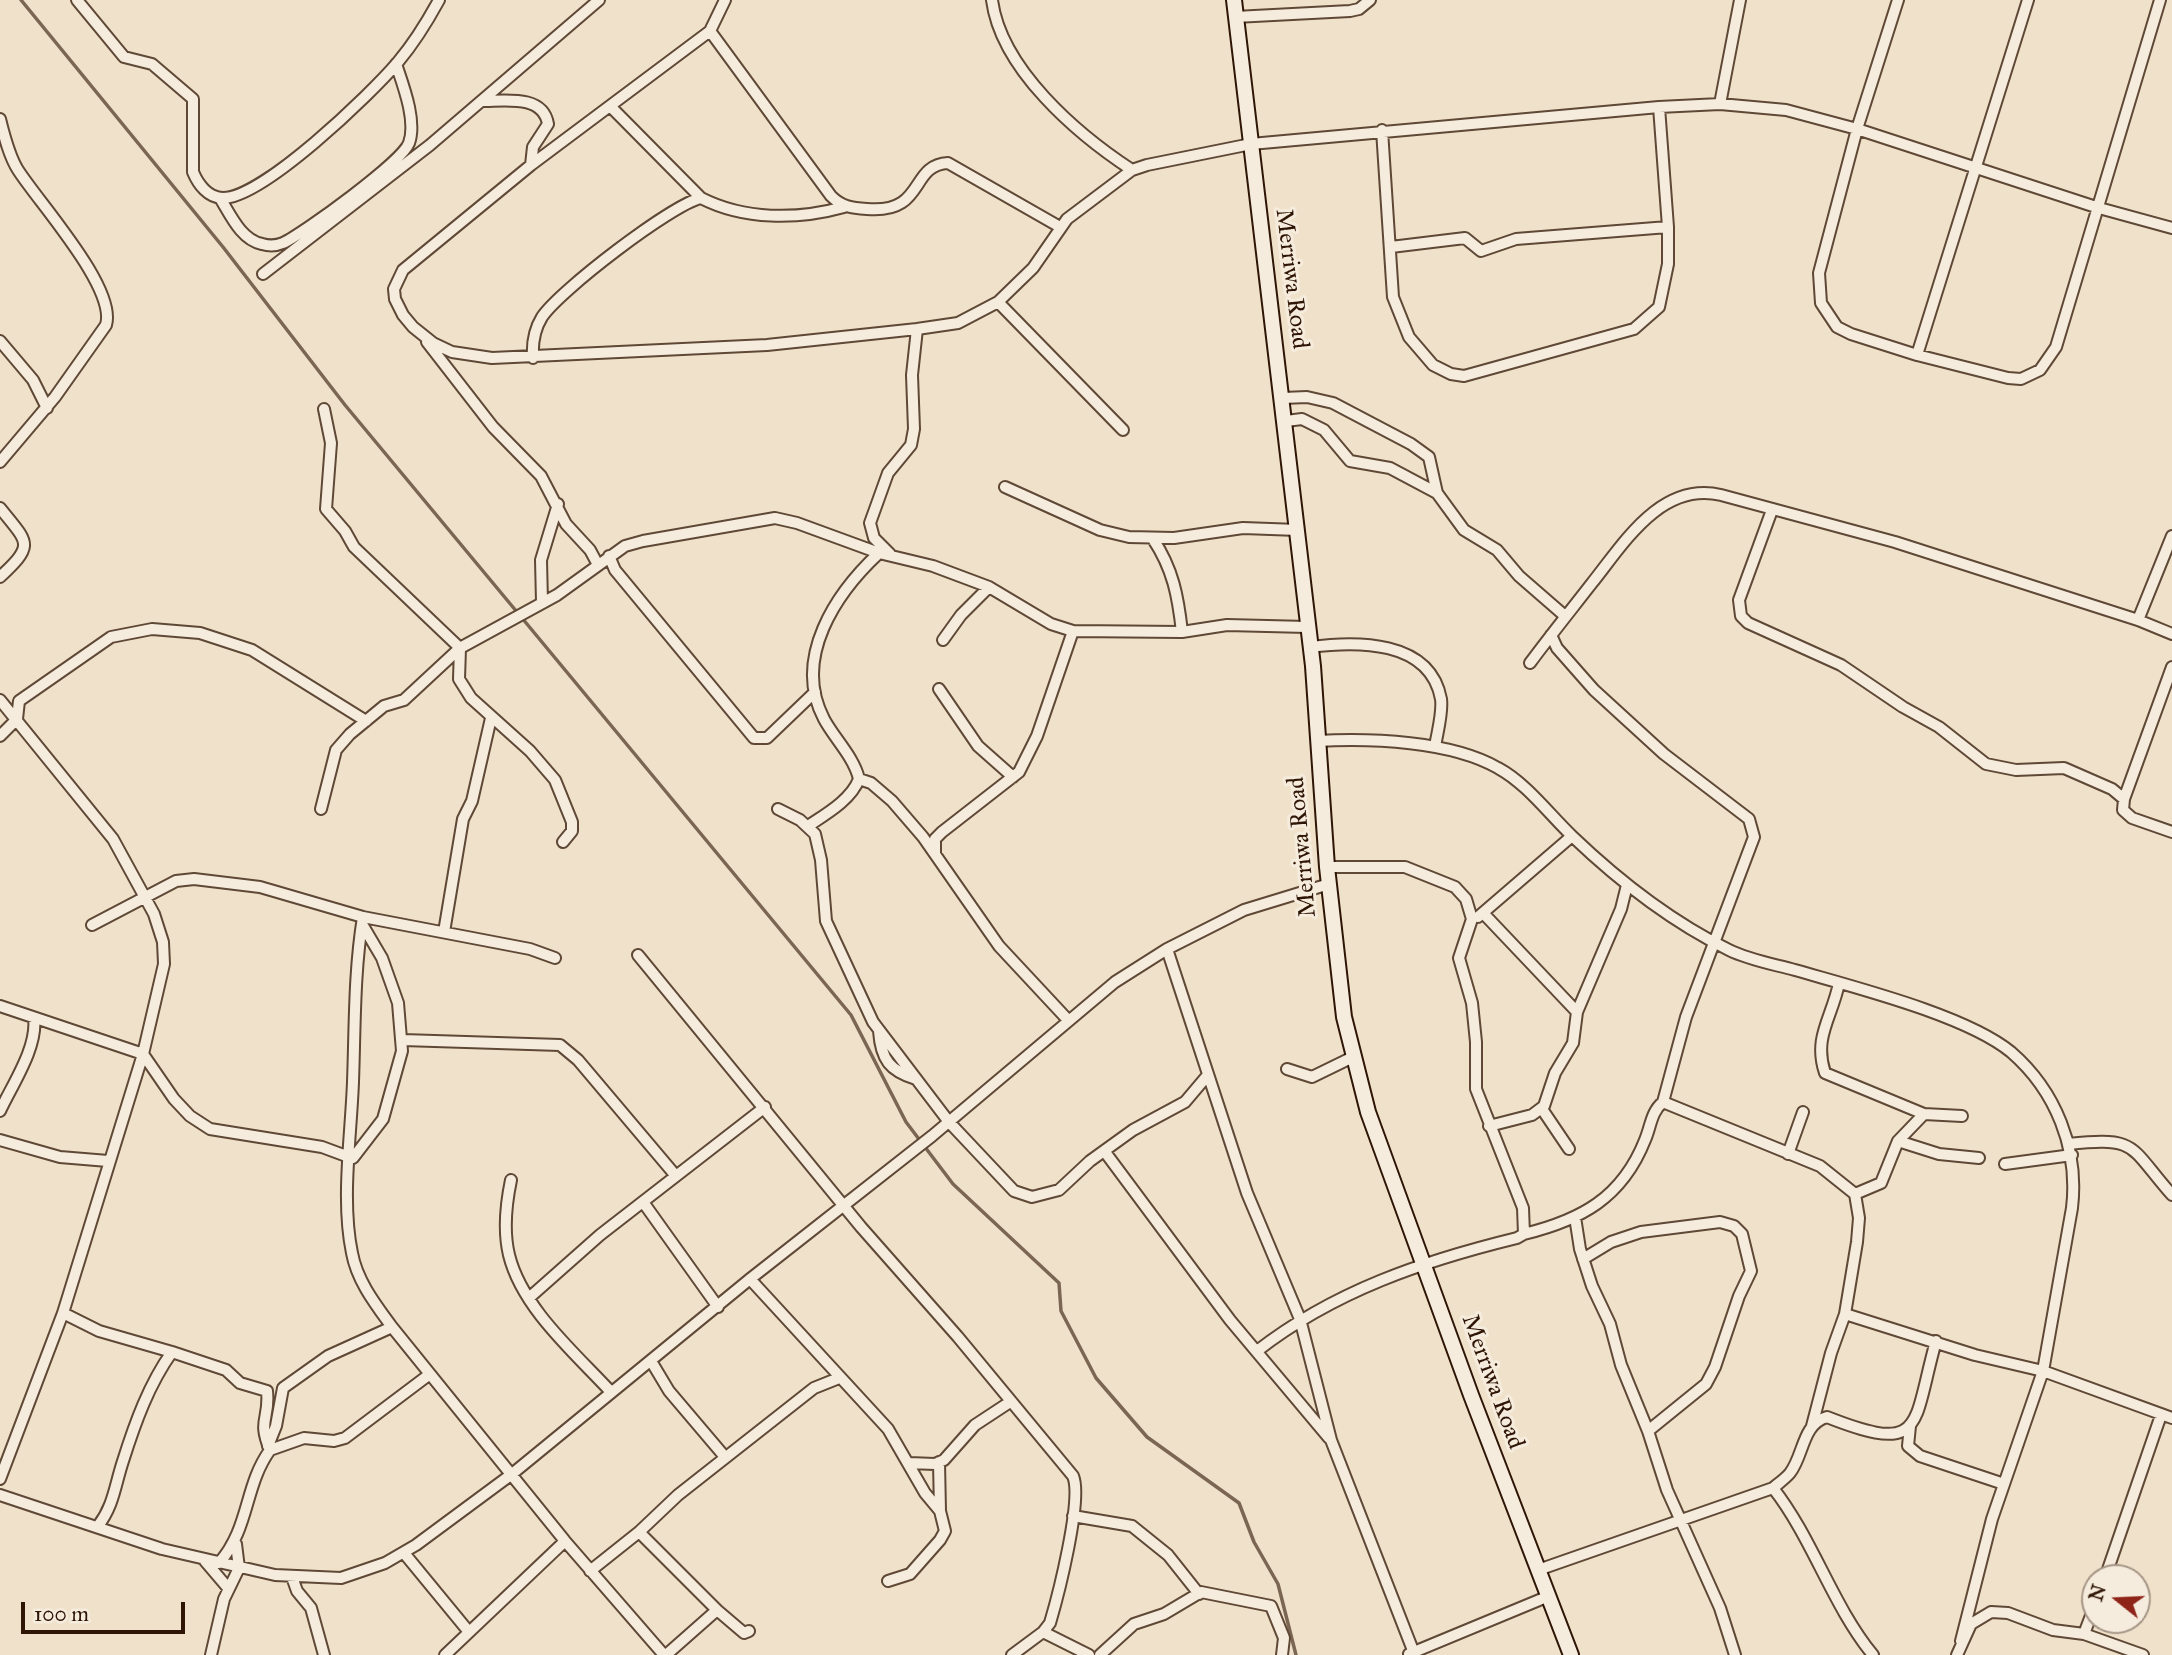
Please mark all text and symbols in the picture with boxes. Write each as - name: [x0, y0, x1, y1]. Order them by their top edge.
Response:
- street label: Merriwa Road: [1268, 207, 1314, 351]
- street label: Merriwa Road: [1283, 776, 1323, 918]
- street label: Merriwa Road: [1454, 1311, 1530, 1453]
- north arrow: [2081, 1564, 2151, 1634]
- text: N: [2084, 1582, 2111, 1604]
- scale bar: [24, 1588, 189, 1632]
- text: 100 m: [34, 1601, 89, 1627]

